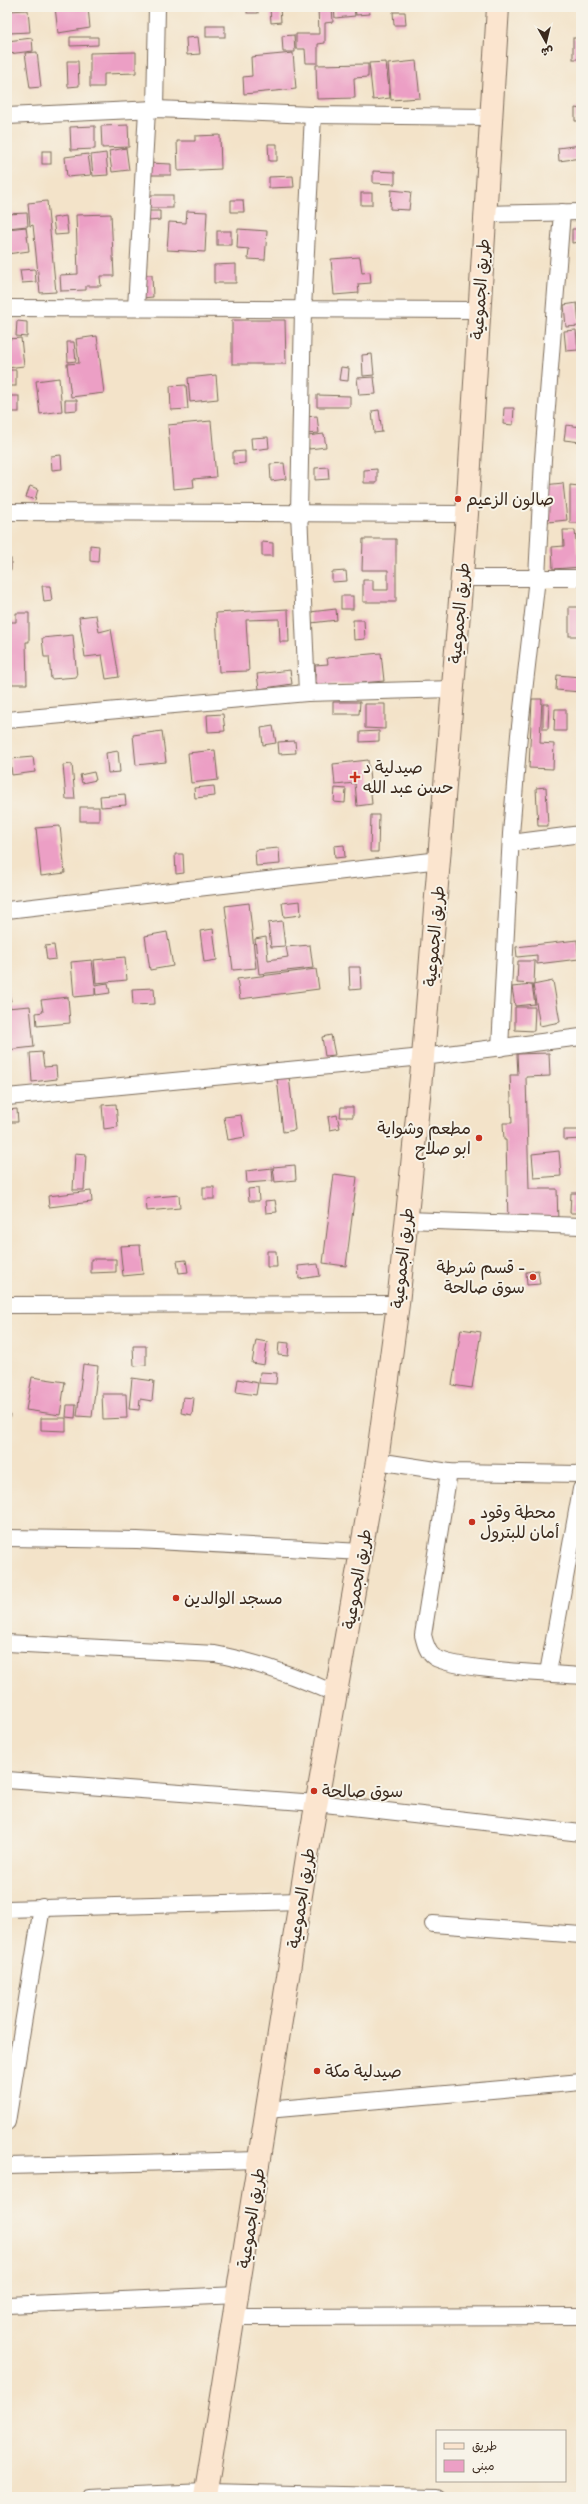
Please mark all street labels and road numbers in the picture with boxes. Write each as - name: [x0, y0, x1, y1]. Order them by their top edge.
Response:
- street label: طريق الجموعية: [466, 238, 495, 340]
- street label: طريق الجموعية: [445, 562, 474, 664]
- street label: طريق الجموعية: [420, 885, 449, 987]
- street label: طريق الجموعية: [387, 1207, 418, 1310]
- street label: طريق الجموعية: [338, 1527, 377, 1631]
- street label: طريق الجموعية: [283, 1846, 320, 1950]
- street label: طريق الجموعية: [233, 2166, 270, 2270]

